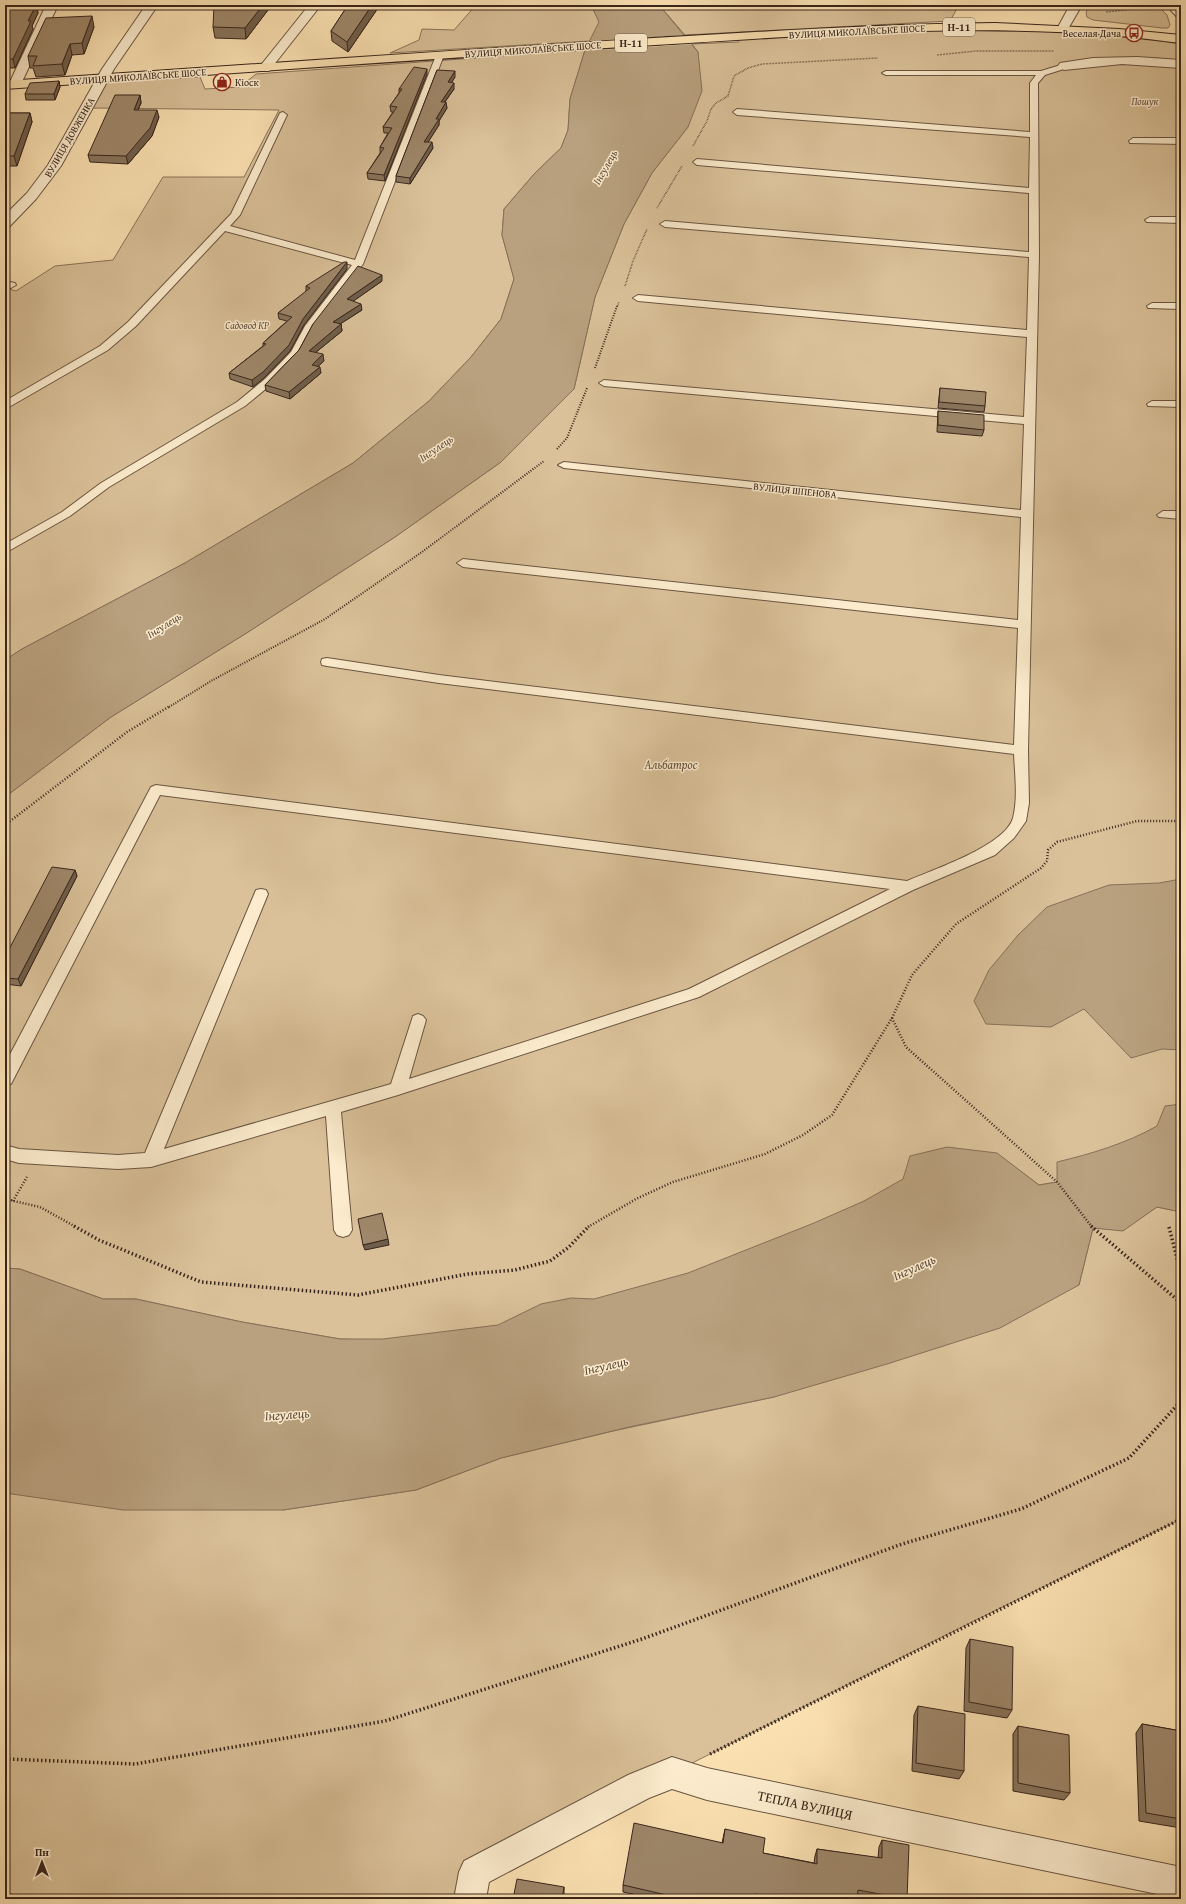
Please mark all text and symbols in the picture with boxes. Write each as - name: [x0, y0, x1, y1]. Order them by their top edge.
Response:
- road number: Н-11: [943, 18, 975, 36]
- street label: ВУЛИЦЯ МИКОЛАЇВСЬКЕ ШОСЕ: [788, 20, 926, 43]
- bus stop icon: Веселая Дача: [1124, 23, 1144, 43]
- place label: Веселая Дача: [1063, 26, 1121, 41]
- road number: Н-11: [615, 34, 647, 52]
- street label: ВУЛИЦЯ МИКОЛАЇВСЬКЕ ШОСЕ: [464, 37, 602, 62]
- street label: ВУЛИЦЯ МИКОЛАЇВСЬКЕ ШОСЕ: [69, 64, 207, 89]
- shop icon: Кіоск: [212, 72, 232, 92]
- place label: Кіоск: [235, 75, 259, 90]
- street label: ВУЛИЦЯ ДОВЖЕНКА: [40, 94, 99, 180]
- park label: Пошук: [1132, 94, 1159, 109]
- water label: Інгулець: [589, 146, 622, 188]
- park label: Садовод КР: [225, 318, 269, 333]
- water label: Інгулець: [416, 430, 457, 465]
- street label: ВУЛИЦЯ ШПЕНОВА: [753, 479, 837, 502]
- water label: Інгулець: [144, 608, 185, 642]
- park label: Альбатрос: [643, 756, 698, 773]
- water label: Інгулець: [890, 1250, 939, 1285]
- water label: Інгулець: [582, 1351, 630, 1380]
- water label: Інгулець: [264, 1403, 310, 1426]
- street label: ТЕПЛА ВУЛИЦЯ: [756, 1785, 854, 1825]
- north arrow: [22, 1842, 62, 1882]
- text: Пн: [35, 1844, 49, 1860]

